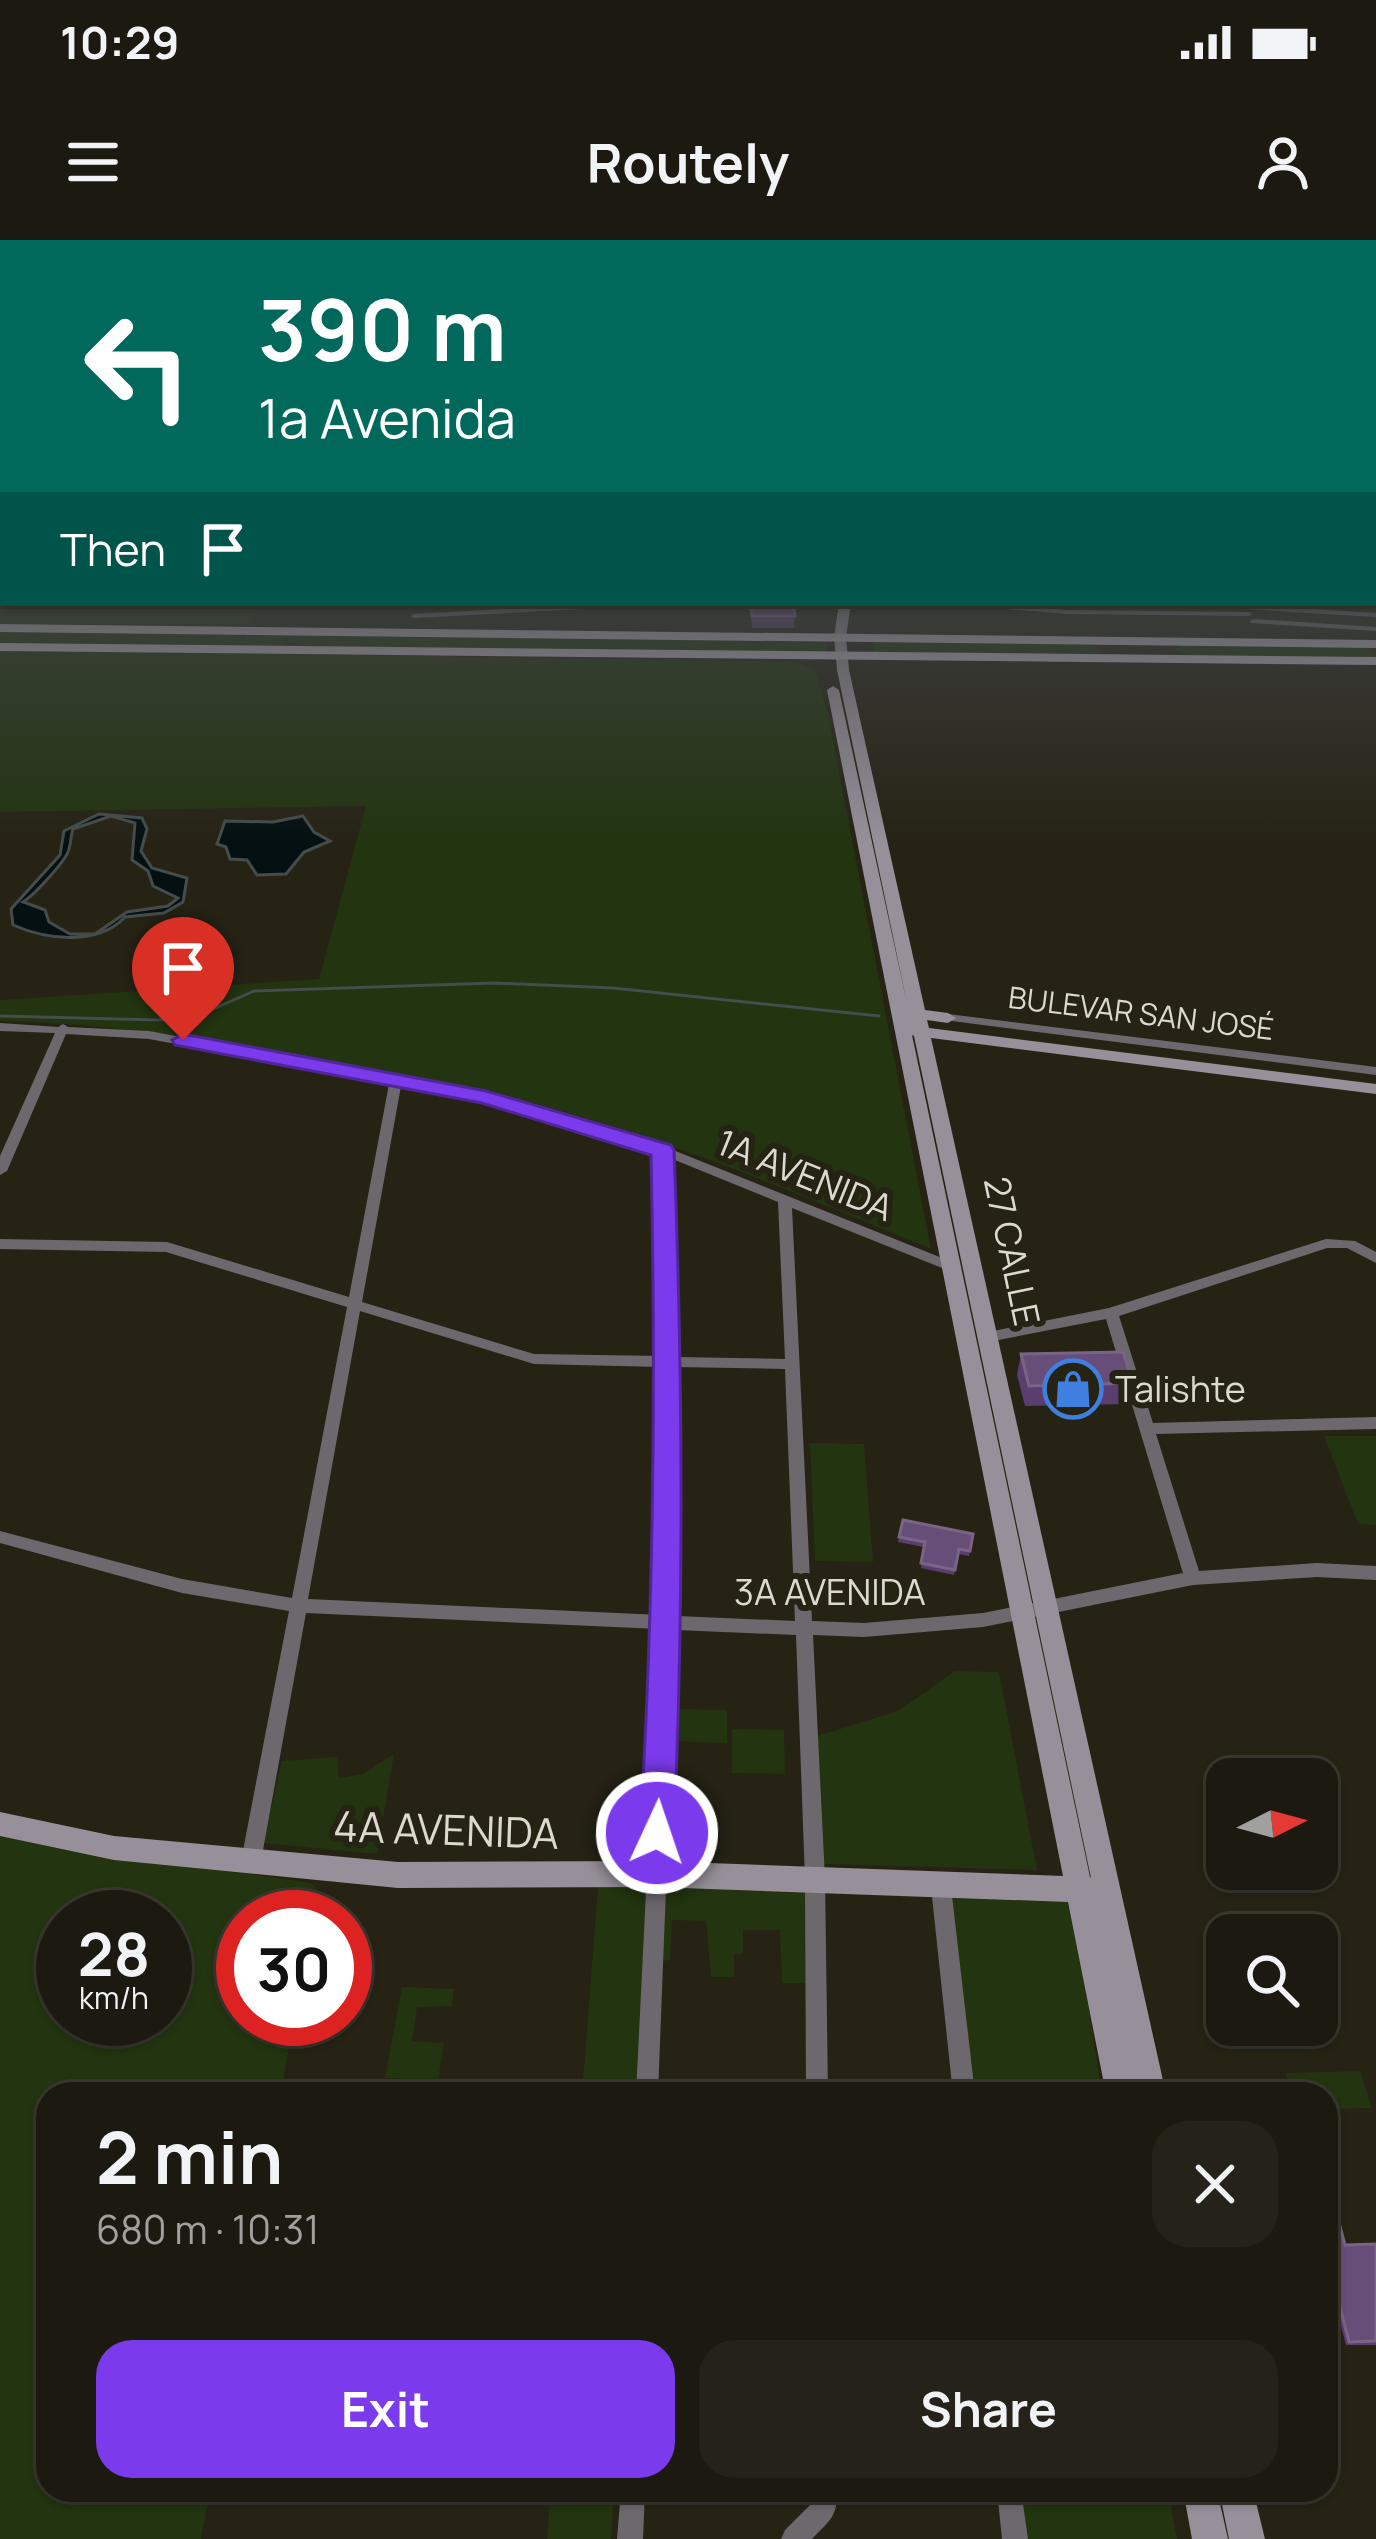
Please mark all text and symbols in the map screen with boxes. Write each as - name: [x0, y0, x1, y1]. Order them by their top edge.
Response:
- text: 10:29: [60, 11, 180, 73]
- text: Routely: [587, 125, 789, 199]
- icon: menu: [60, 129, 126, 195]
- icon: person: [1250, 129, 1316, 195]
- text: 390 m: [258, 271, 507, 386]
- icon: left: [60, 288, 216, 444]
- text: 1a Avenida: [258, 380, 516, 454]
- icon: arrive: [190, 516, 256, 582]
- text: Then: [60, 518, 166, 580]
- pin: [132, 917, 234, 1040]
- icon: arrive: [150, 935, 216, 1001]
- street label: BULEVAR SAN JOSÉ: [1006, 976, 1276, 1049]
- street label: 1A AVENIDA: [710, 1117, 901, 1232]
- street label: 27 CALLE: [973, 1172, 1052, 1330]
- shop icon: Talishte: [1042, 1358, 1104, 1420]
- place label: Talishte: [1115, 1364, 1246, 1413]
- street label: 3A AVENIDA: [734, 1567, 926, 1616]
- north arrow: [1206, 1758, 1338, 1890]
- map controls: [1206, 1758, 1338, 2046]
- position arrow: [594, 1770, 720, 1896]
- street label: 4A AVENIDA: [332, 1796, 560, 1862]
- speed limit sign: 30: [216, 1890, 372, 2046]
- text: 28: [78, 1912, 150, 1994]
- button: search: [1206, 1914, 1338, 2046]
- text: km/h: [79, 1977, 149, 2018]
- text: 2 min: [96, 2107, 283, 2206]
- button: close: [1152, 2121, 1278, 2247]
- text: 680 m · 10:31: [96, 2202, 319, 2256]
- button: Exit: [96, 2340, 675, 2478]
- button: Share: [699, 2340, 1278, 2478]

